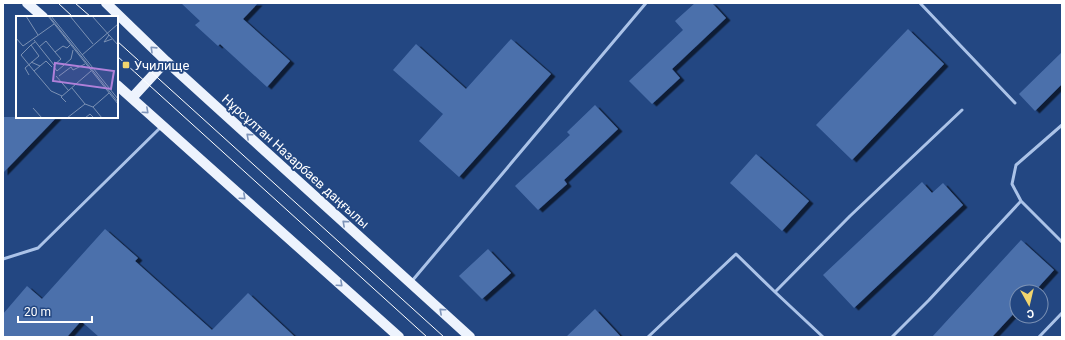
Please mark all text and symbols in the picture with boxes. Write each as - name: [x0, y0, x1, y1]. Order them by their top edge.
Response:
- inset map: [16, 16, 118, 118]
- one-way arrow: [150, 46, 158, 54]
- place label: Училище: [134, 58, 189, 73]
- marker: Училище: [121, 60, 131, 70]
- street label: Нұрсұлтан Назарбаев даңғылы: [219, 91, 372, 232]
- one-way arrow: [141, 106, 149, 114]
- one-way arrow: [246, 134, 254, 141]
- one-way arrow: [238, 193, 246, 200]
- one-way arrow: [342, 221, 350, 228]
- one-way arrow: [335, 279, 343, 287]
- north arrow: [1009, 284, 1049, 324]
- scale bar: [18, 298, 92, 324]
- text: 20 m: [24, 305, 51, 319]
- text: С: [1026, 306, 1035, 320]
- one-way arrow: [439, 308, 446, 315]

